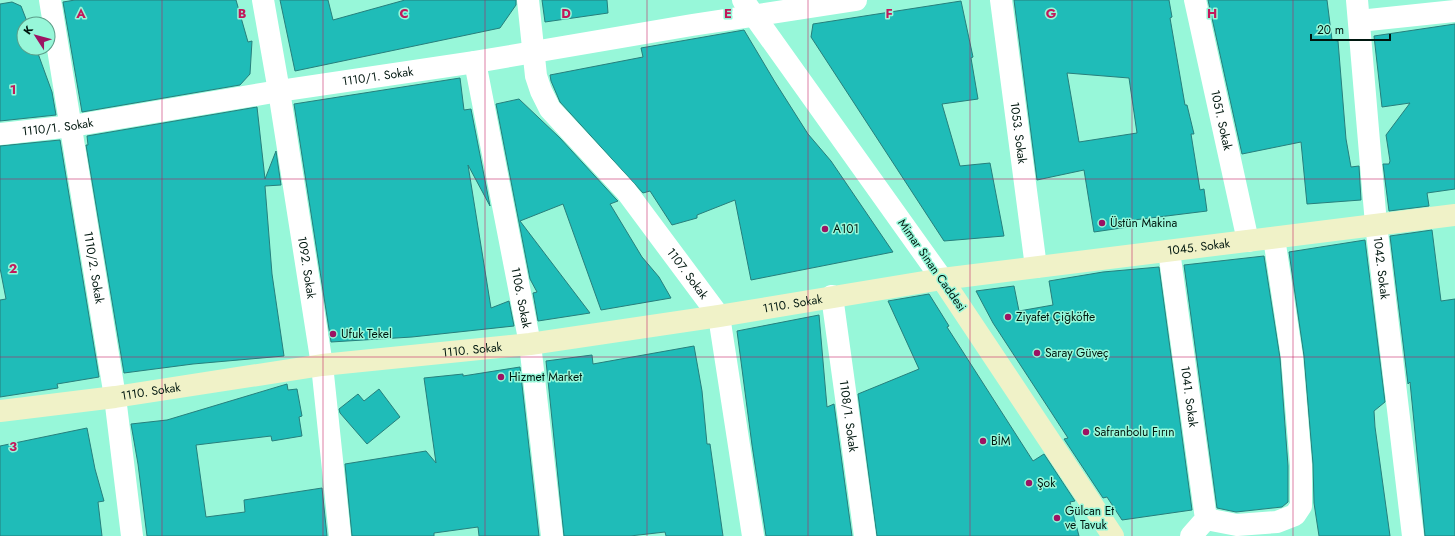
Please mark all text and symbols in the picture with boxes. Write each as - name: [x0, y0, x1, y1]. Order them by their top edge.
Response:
- text: A: [75, 4, 86, 23]
- text: B: [238, 4, 247, 23]
- text: C: [399, 4, 409, 23]
- text: D: [561, 4, 571, 23]
- text: E: [724, 4, 732, 23]
- text: F: [885, 4, 893, 23]
- text: G: [1046, 4, 1057, 23]
- text: H: [1207, 4, 1217, 23]
- north arrow: [16, 16, 56, 56]
- scale bar: [1311, 16, 1390, 42]
- text: 20 m: [1317, 21, 1344, 39]
- text: K: [19, 22, 37, 38]
- street label: 1110/1. Sokak: [341, 62, 415, 91]
- text: 1: [10, 80, 16, 99]
- street label: 1051. Sokak: [1206, 88, 1237, 153]
- street label: 1053. Sokak: [1005, 101, 1031, 166]
- street label: 1110/1. Sokak: [21, 113, 95, 140]
- place label: Üstün Makina: [1110, 214, 1178, 232]
- street label: Mimar Sinan Caddesi: [893, 215, 971, 315]
- marker: Üstün Makina: [1097, 218, 1107, 228]
- place label: A101: [833, 220, 859, 238]
- marker: A101: [820, 224, 830, 234]
- street label: 1110/2. Sokak: [79, 230, 109, 306]
- street label: 1045. Sokak: [1166, 234, 1232, 260]
- street label: 1092. Sokak: [293, 235, 321, 301]
- street label: 1042. Sokak: [1369, 235, 1394, 301]
- street label: 1107. Sokak: [662, 244, 713, 303]
- text: 2: [9, 259, 17, 278]
- street label: 1106. Sokak: [506, 266, 536, 330]
- street label: 1110. Sokak: [761, 290, 824, 318]
- place label: Ziyafet Çiğköfte: [1016, 308, 1095, 326]
- marker: Ziyafet Çiğköfte: [1003, 312, 1013, 322]
- place label: Ufuk Tekel: [341, 325, 392, 343]
- marker: Ufuk Tekel: [328, 329, 338, 339]
- street label: 1110. Sokak: [441, 338, 503, 362]
- place label: Saray Güveç: [1045, 344, 1109, 362]
- marker: Saray Güveç: [1032, 348, 1042, 358]
- street label: 1041. Sokak: [1176, 365, 1202, 429]
- place label: Hizmet Market: [509, 368, 582, 386]
- marker: Hizmet Market: [496, 372, 506, 382]
- street label: 1110. Sokak: [120, 378, 183, 405]
- street label: 1108/1. Sokak: [835, 379, 862, 454]
- place label: Safranbolu Fırın: [1094, 423, 1174, 441]
- marker: Safranbolu Fırın: [1081, 427, 1091, 437]
- place label: BİM: [991, 432, 1011, 450]
- marker: BİM: [978, 436, 988, 446]
- text: 3: [9, 437, 17, 456]
- place label: Şok: [1037, 474, 1056, 492]
- marker: Şok: [1024, 478, 1034, 488]
- place label: Gülcan Et ve Tavuk: [1065, 502, 1114, 534]
- marker: Gülcan Et ve Tavuk: [1052, 513, 1062, 523]

